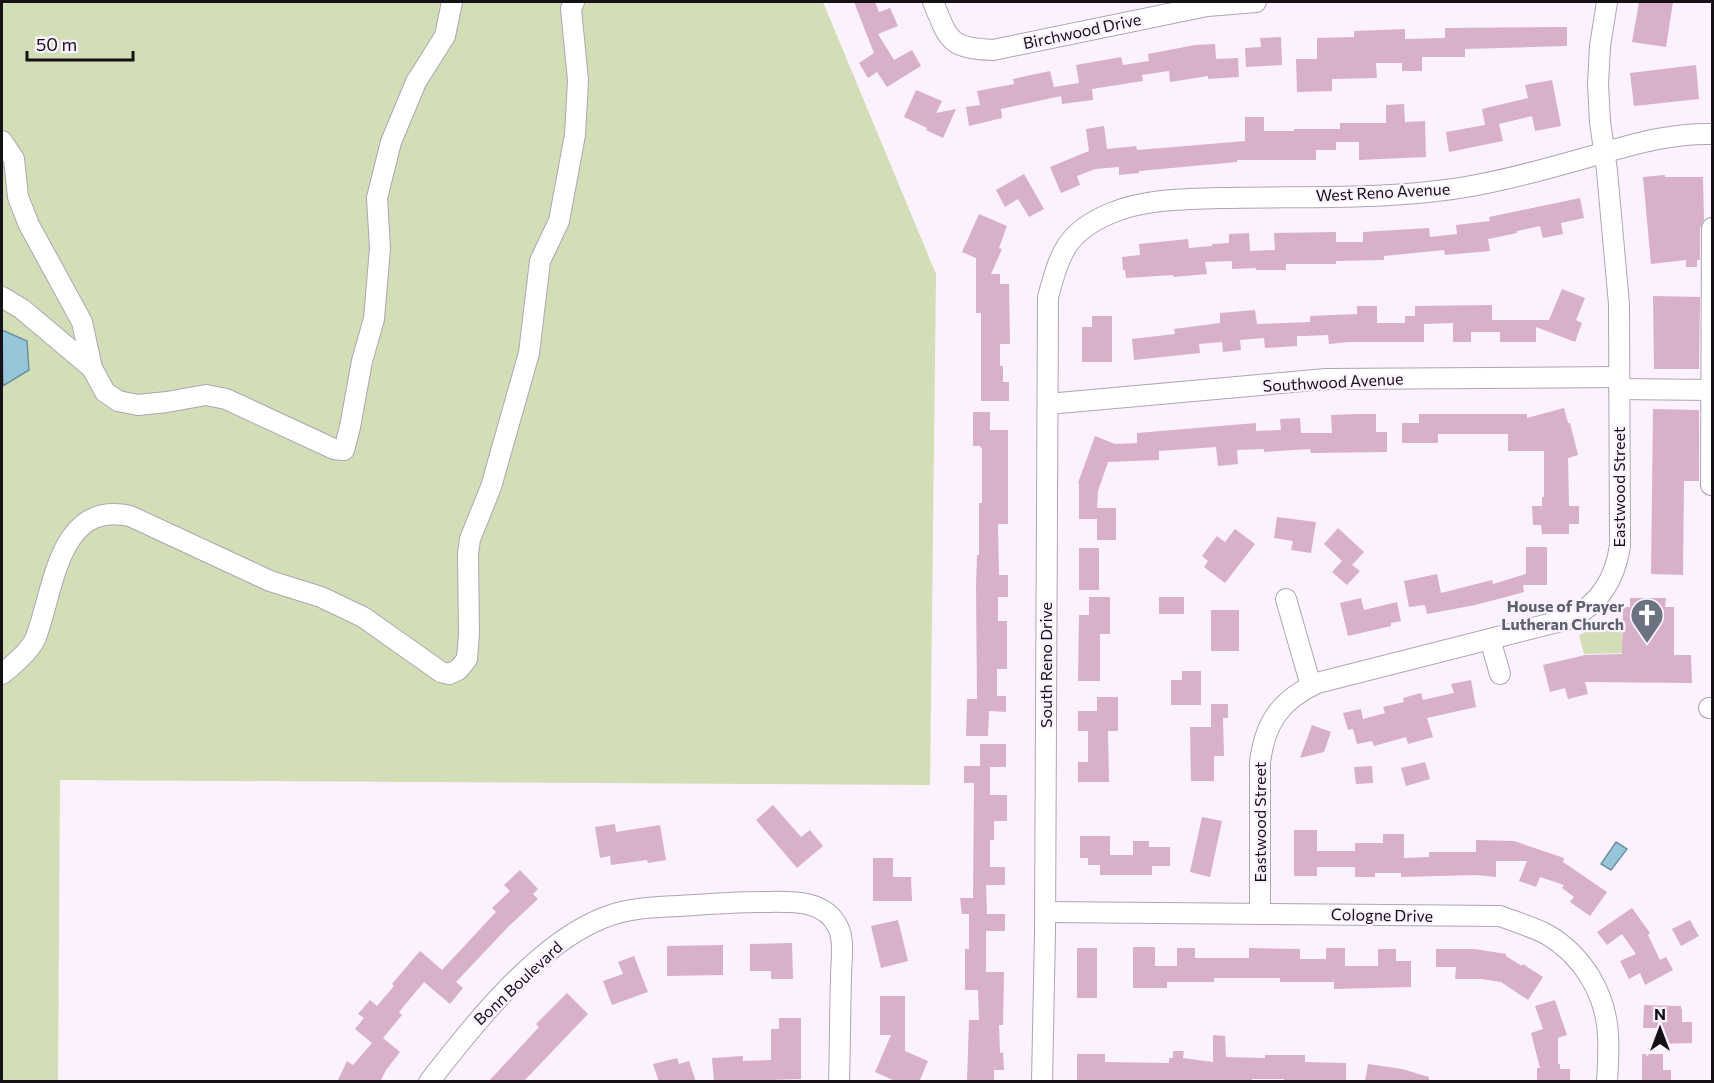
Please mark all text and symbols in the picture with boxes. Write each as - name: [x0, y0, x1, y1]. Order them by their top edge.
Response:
- street label: Birchwood Drive: [1021, 9, 1143, 52]
- scale bar: [27, 24, 134, 62]
- text: 50 m: [36, 33, 77, 55]
- street label: West Reno Avenue: [1315, 179, 1451, 205]
- street label: Southwood Avenue: [1262, 368, 1404, 395]
- street label: Eastwood Street: [1609, 426, 1628, 547]
- place label: House of Prayer Lutheran Church: [1501, 596, 1624, 633]
- church icon: House of Prayer Lutheran Church: [1629, 597, 1665, 644]
- street label: South Reno Drive: [1036, 602, 1055, 728]
- street label: Eastwood Street: [1250, 761, 1269, 882]
- street label: Cologne Drive: [1331, 904, 1433, 925]
- street label: Bonn Boulevard: [469, 937, 566, 1029]
- north arrow: [1630, 999, 1690, 1059]
- text: N: [1654, 1004, 1666, 1023]

